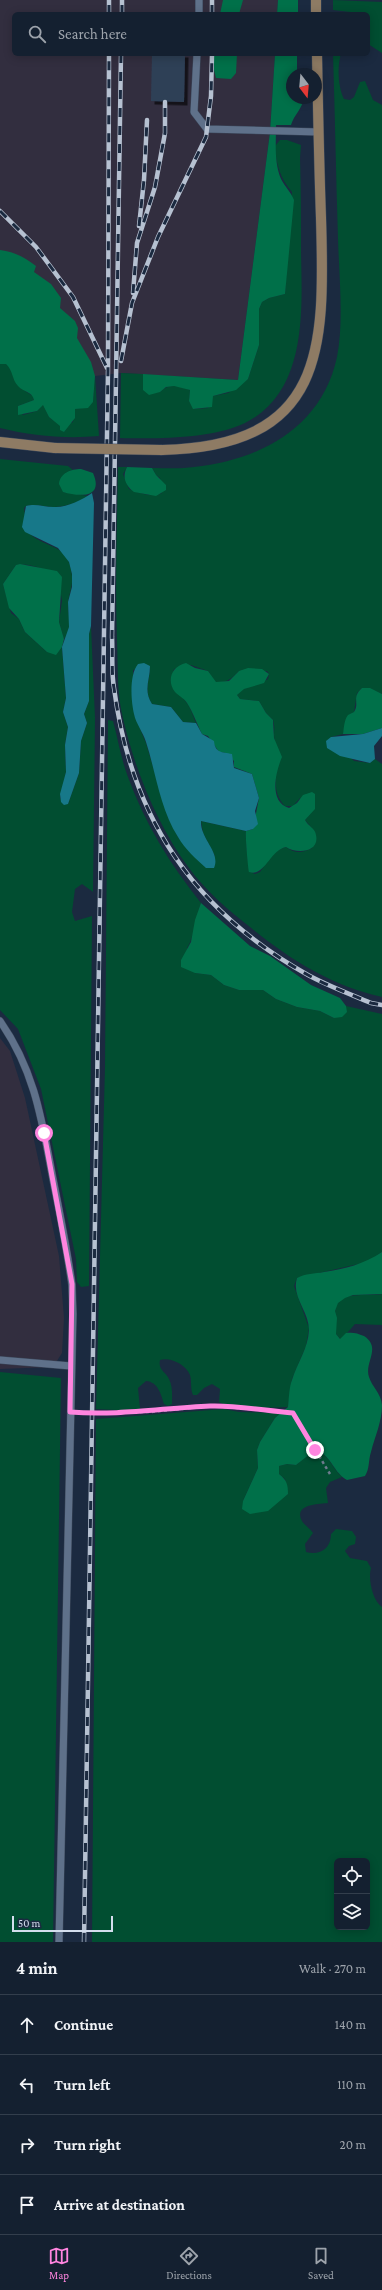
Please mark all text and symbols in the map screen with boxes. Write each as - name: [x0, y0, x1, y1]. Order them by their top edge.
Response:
- search box: [12, 12, 370, 56]
- icon: search: [26, 23, 48, 45]
- text: Search here: [58, 26, 127, 42]
- north arrow: [286, 68, 322, 104]
- route start: [35, 1124, 53, 1142]
- route end: [306, 1441, 324, 1459]
- map controls: [334, 1858, 370, 1930]
- button: locate: [334, 1858, 370, 1894]
- button: layers: [334, 1894, 370, 1930]
- scale bar: [12, 1914, 113, 1933]
- text: 50 m: [18, 1917, 40, 1929]
- text: 4 min: [16, 1959, 58, 1978]
- text: Walk · 270 m: [299, 1961, 366, 1976]
- icon: ahead: [16, 2014, 38, 2036]
- text: Continue: [54, 2017, 113, 2033]
- text: 140 m: [335, 2017, 366, 2032]
- icon: left: [16, 2074, 38, 2096]
- text: Turn left: [54, 2077, 110, 2093]
- text: 110 m: [337, 2077, 366, 2092]
- icon: right: [16, 2134, 38, 2156]
- text: Turn right: [54, 2137, 121, 2153]
- text: 20 m: [340, 2137, 366, 2152]
- icon: arrive: [16, 2194, 38, 2216]
- text: Arrive at destination: [54, 2197, 185, 2213]
- tab: Map: [48, 2245, 70, 2281]
- tab: Directions: [166, 2245, 212, 2281]
- tab: Saved: [308, 2245, 334, 2281]

